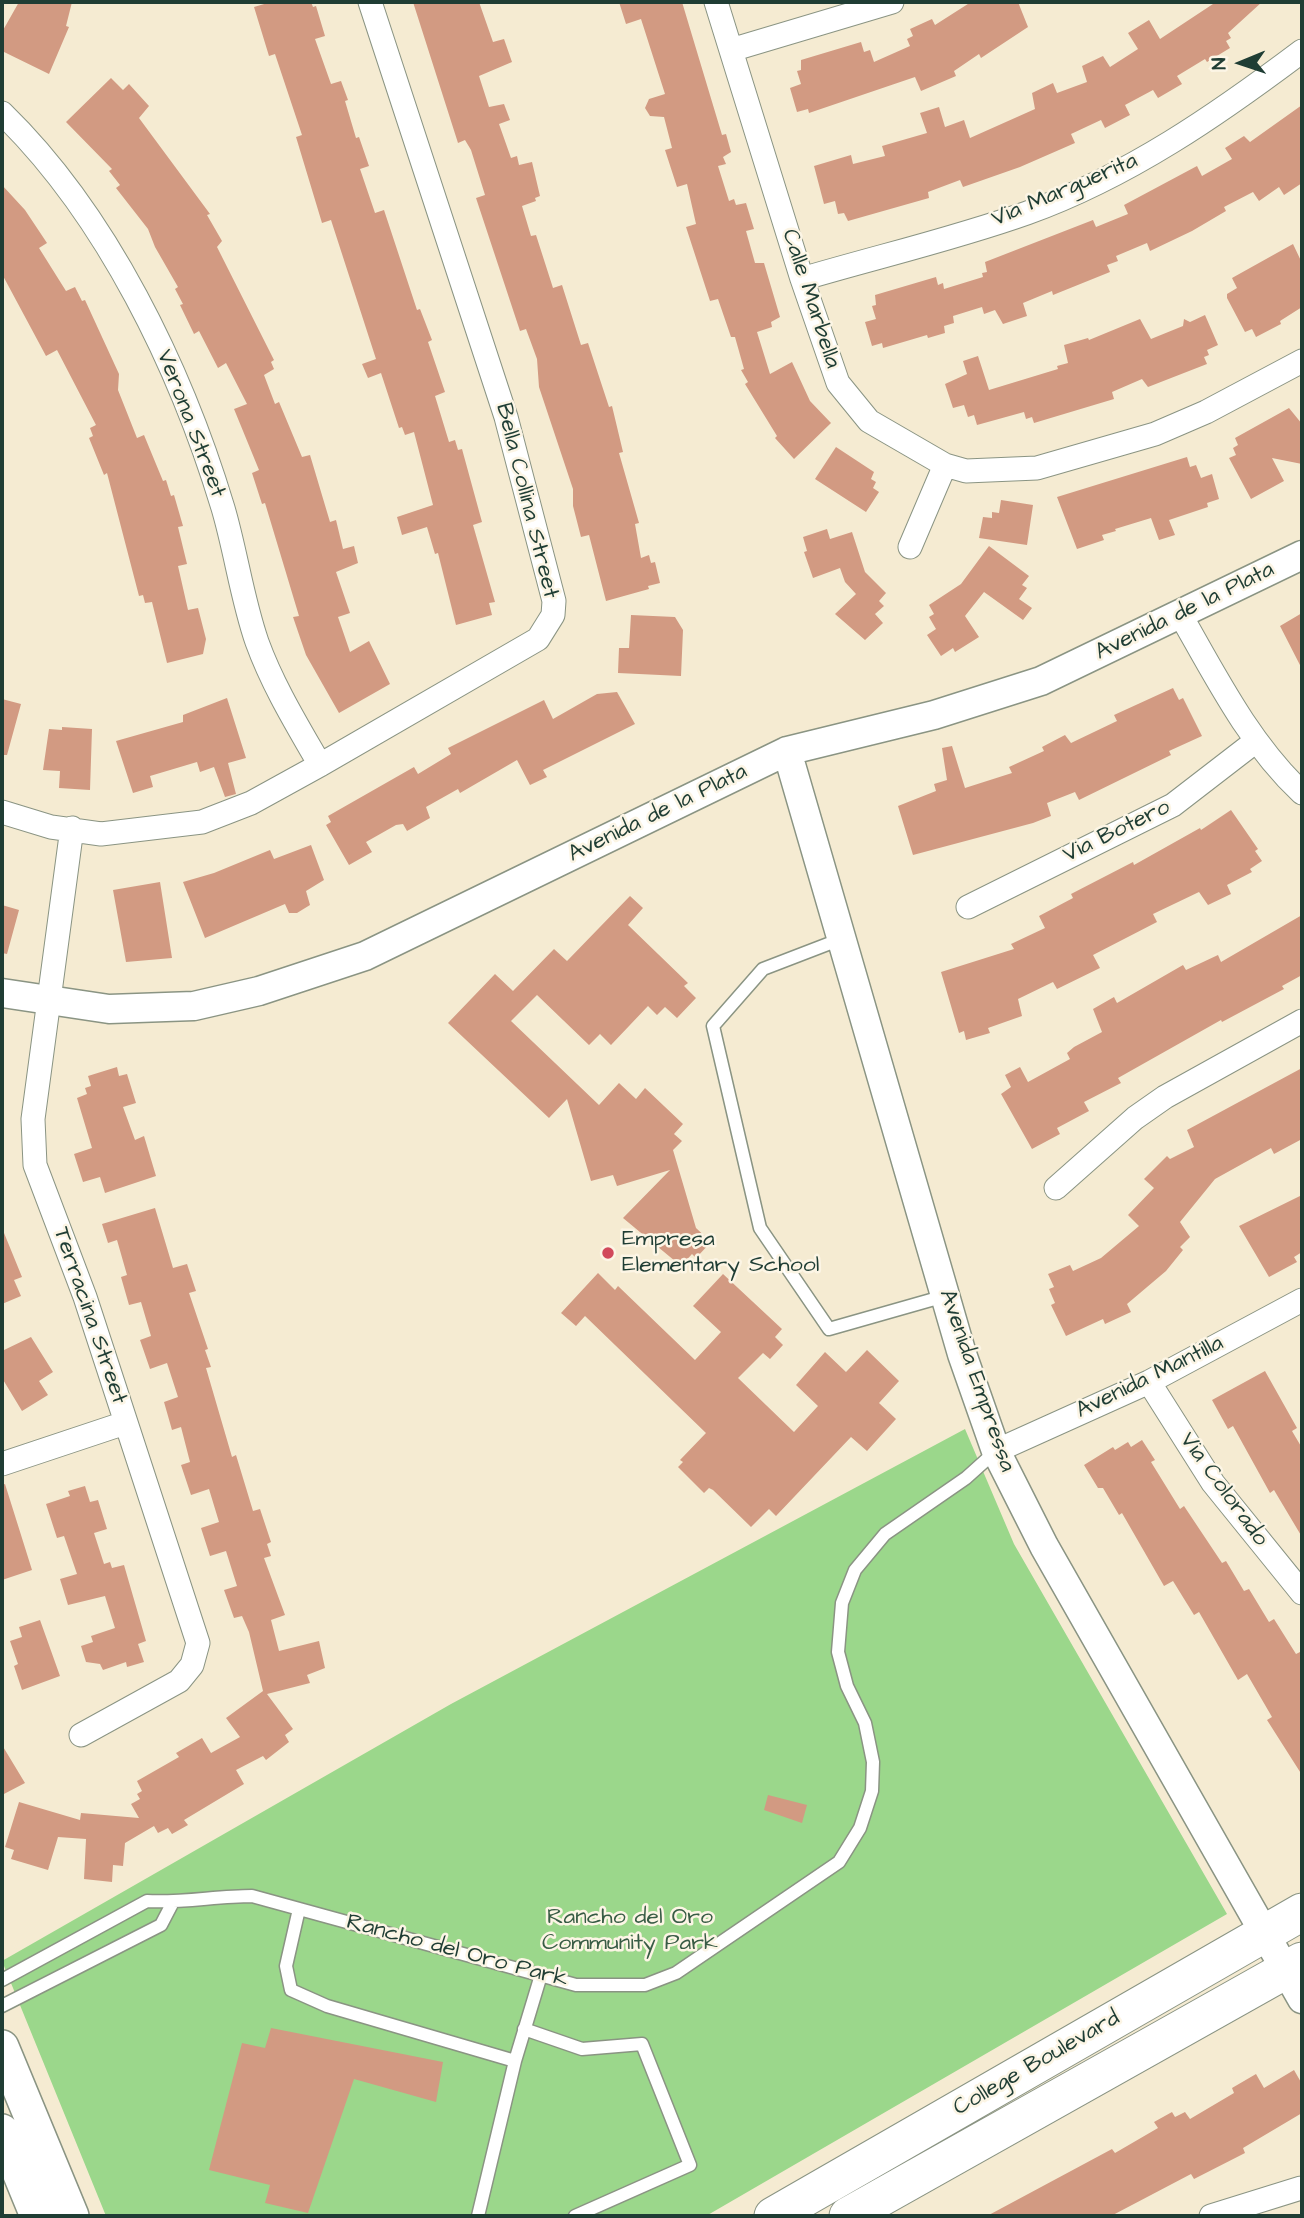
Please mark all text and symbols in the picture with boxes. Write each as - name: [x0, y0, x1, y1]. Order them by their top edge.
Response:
- north arrow: [1206, 28, 1276, 98]
- text: N: [1206, 57, 1233, 70]
- street label: Via Marguerita: [988, 148, 1142, 234]
- street label: Calle Marbella: [775, 226, 845, 372]
- street label: Verona Street: [149, 346, 231, 502]
- street label: Bella Collina Street: [488, 401, 564, 601]
- street label: Avenida de la Plata: [1091, 557, 1279, 667]
- street label: Avenida de la Plata: [564, 759, 752, 869]
- street label: Via Botero: [1059, 794, 1175, 870]
- street label: Terracina Street: [46, 1224, 132, 1408]
- place label: Empresa Elementary School: [622, 1226, 819, 1280]
- marker: Empresa Elementary School: [600, 1245, 616, 1261]
- street label: Avenida Empressa: [932, 1286, 1020, 1476]
- street label: Avenida Mantilla: [1072, 1330, 1228, 1426]
- street label: Via Colorado: [1173, 1428, 1273, 1552]
- park label: Rancho del Oro Community Park: [542, 1904, 718, 1958]
- street label: Rancho del Oro Park: [343, 1909, 571, 1995]
- street label: College Boulevard: [949, 2005, 1125, 2123]

